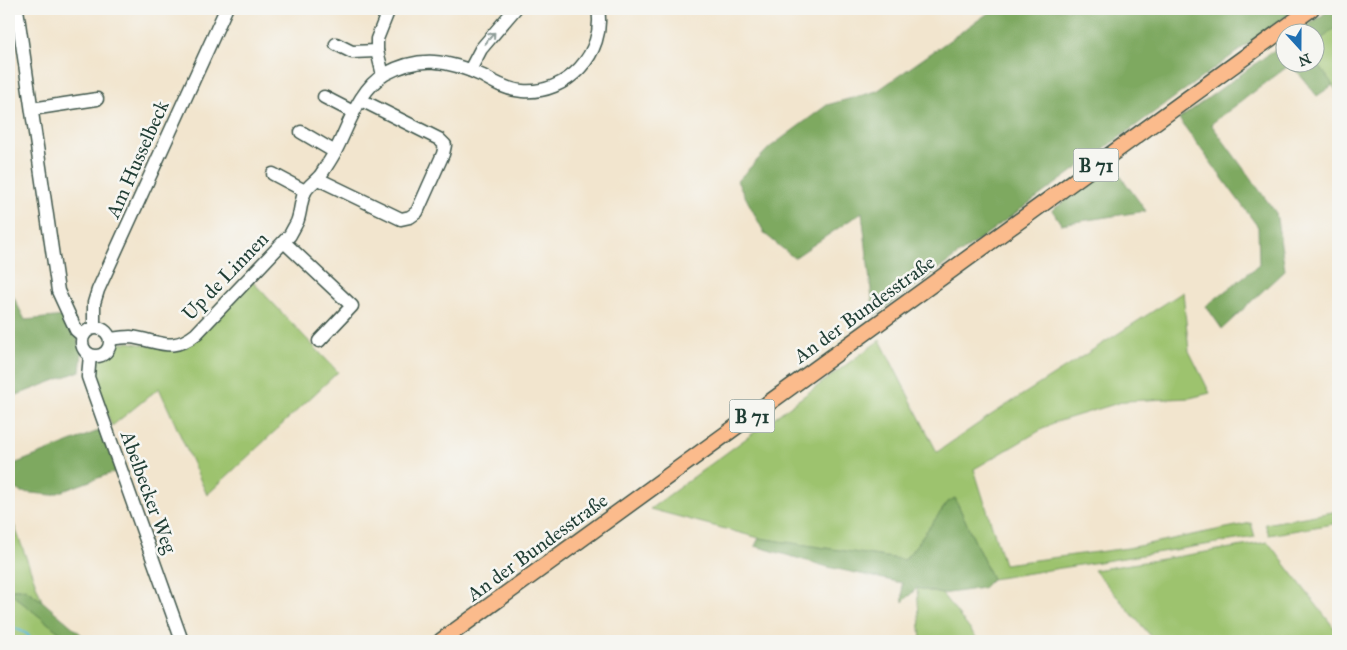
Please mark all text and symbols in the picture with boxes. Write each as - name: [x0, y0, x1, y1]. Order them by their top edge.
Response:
- north arrow: [1274, 22, 1324, 72]
- one-way arrow: [485, 32, 496, 45]
- text: N: [1296, 50, 1313, 70]
- street label: Am Husselbeck: [100, 96, 174, 223]
- road number: B 71: [1074, 148, 1118, 182]
- street label: Up de Linnen: [177, 227, 273, 325]
- street label: An der Bundesstraße: [788, 250, 939, 369]
- road number: B 71: [730, 400, 774, 432]
- street label: Abelbecker Weg: [114, 427, 182, 557]
- street label: An der Bundesstraße: [461, 488, 612, 607]

